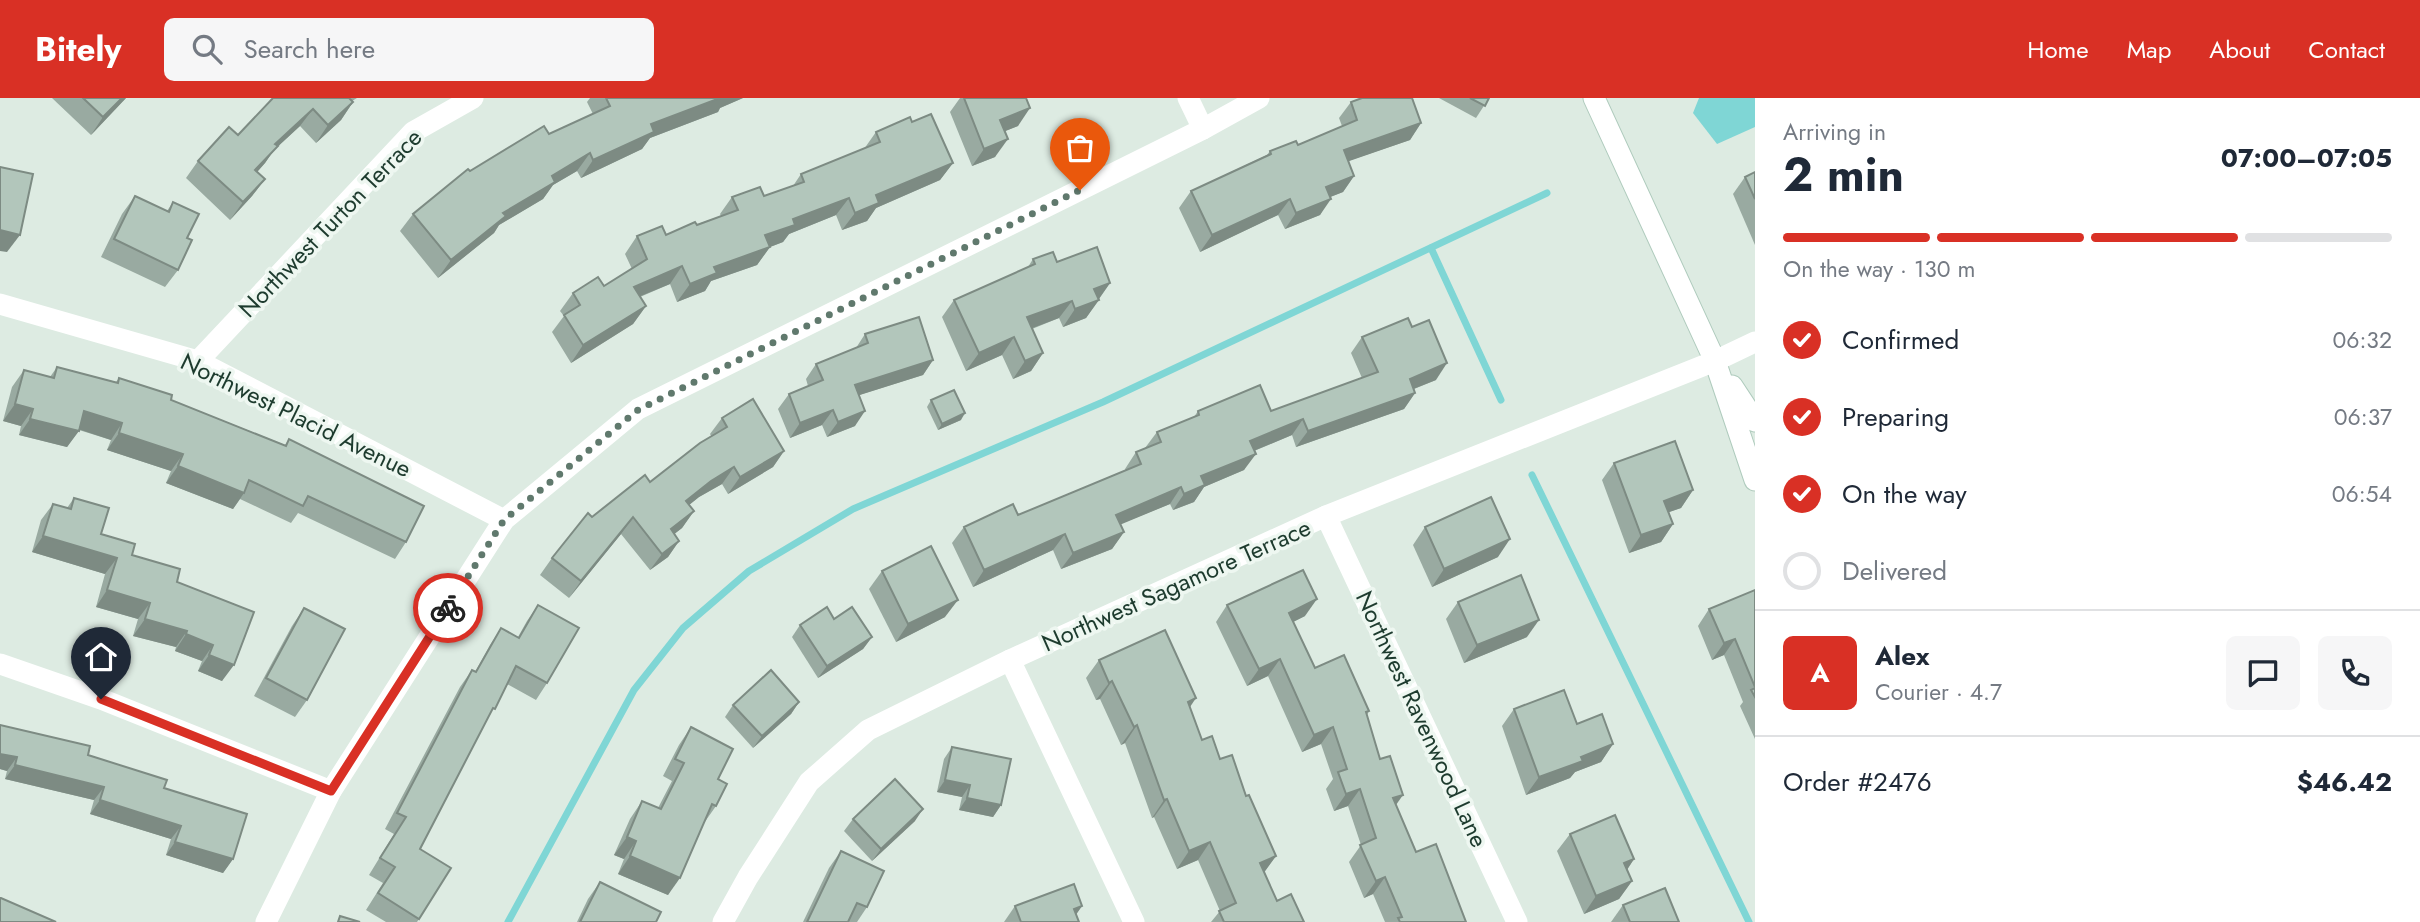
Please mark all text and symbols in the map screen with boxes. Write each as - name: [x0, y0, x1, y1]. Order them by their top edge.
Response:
- search box: [164, 18, 654, 81]
- text: Bitely: [35, 26, 122, 73]
- icon: search: [188, 30, 226, 68]
- text: Search here: [244, 30, 375, 68]
- text: Home: [2027, 32, 2089, 67]
- text: Map: [2127, 32, 2171, 67]
- text: About: [2209, 32, 2270, 67]
- text: Contact: [2308, 32, 2385, 67]
- text: Arriving in: [1783, 115, 1886, 149]
- pin: [1050, 118, 1110, 190]
- street label: Northwest Turton Terrace: [230, 121, 430, 325]
- icon: bag: [1061, 129, 1099, 167]
- text: 07:00–07:05: [2221, 139, 2392, 177]
- text: 2 min: [1783, 142, 1904, 208]
- text: On the way · 130 m: [1783, 252, 1975, 286]
- icon: check: [1783, 321, 1821, 359]
- text: Confirmed: [1842, 321, 1959, 359]
- text: 06:32: [2332, 323, 2392, 357]
- street label: Northwest Placid Avenue: [175, 344, 417, 486]
- icon: check: [1783, 398, 1821, 436]
- text: Preparing: [1842, 398, 1949, 436]
- text: 06:37: [2334, 400, 2392, 434]
- icon: check: [1783, 475, 1821, 513]
- text: On the way: [1842, 475, 1967, 513]
- text: 06:54: [2332, 477, 2392, 511]
- street label: Northwest Sagamore Terrace: [1036, 510, 1316, 660]
- text: Delivered: [1842, 552, 1947, 590]
- courier: [413, 573, 483, 643]
- street label: Northwest Ravenwood Lane: [1347, 585, 1497, 853]
- icon: bike: [429, 589, 467, 627]
- pin: [71, 627, 131, 699]
- button: chat: [2226, 636, 2300, 710]
- button: phone: [2318, 636, 2392, 710]
- text: Alex: [1875, 637, 1929, 675]
- icon: home: [82, 638, 120, 676]
- text: A: [1810, 654, 1830, 692]
- text: Courier · 4.7: [1875, 675, 2002, 709]
- text: Order #2476: [1783, 763, 1932, 801]
- text: $46.42: [2297, 763, 2392, 801]

